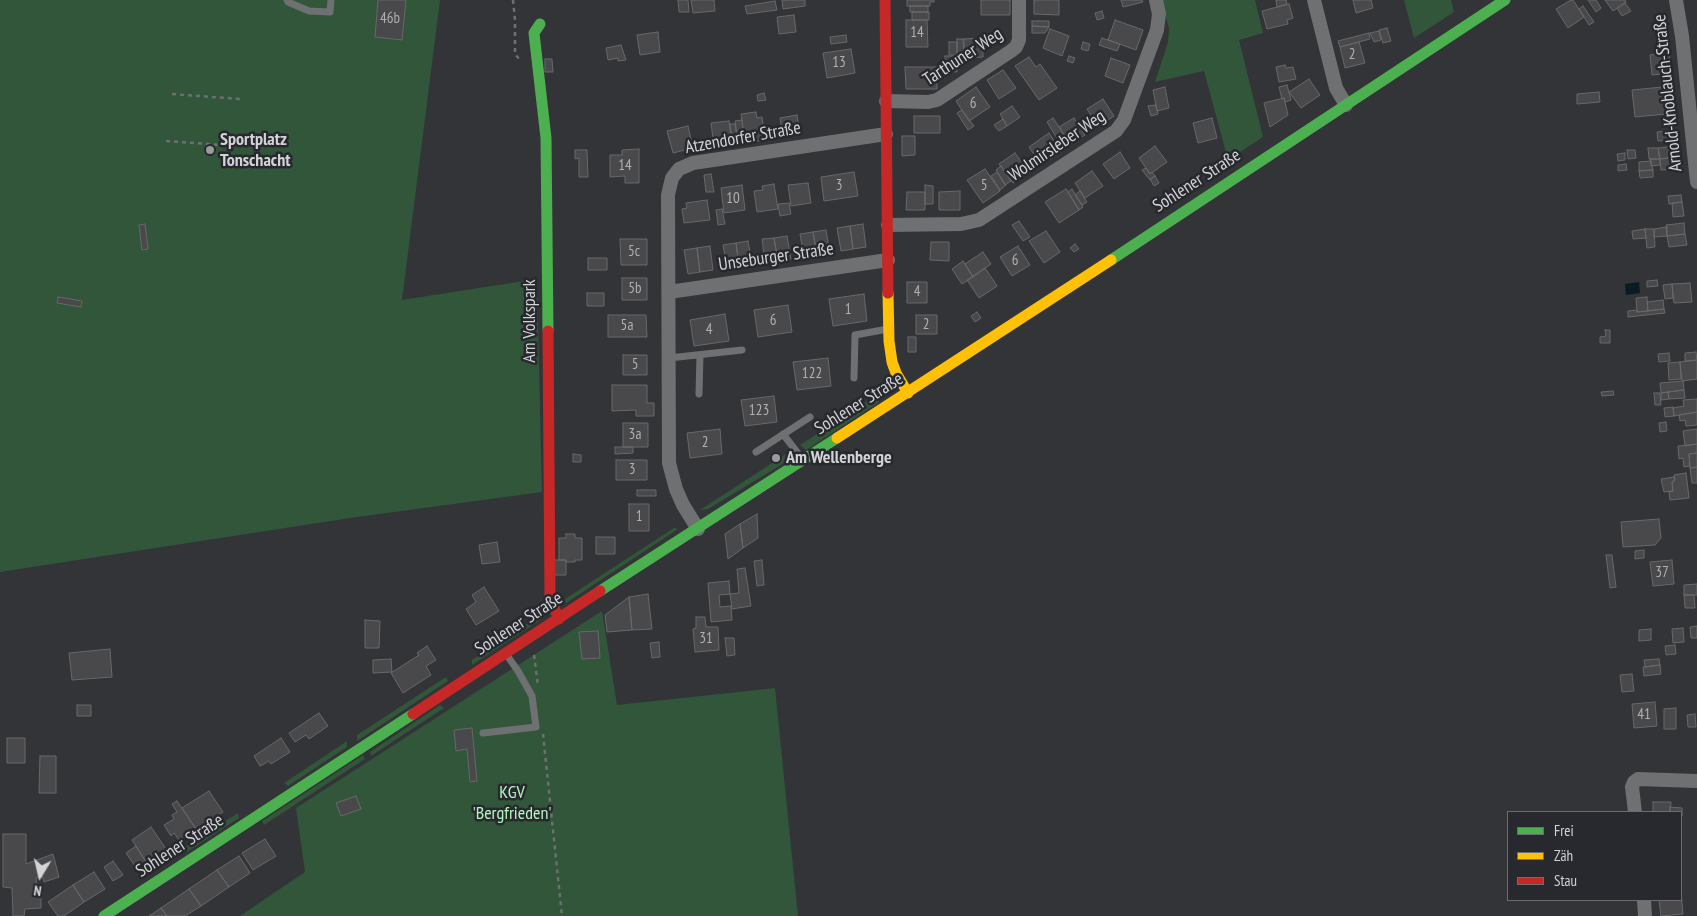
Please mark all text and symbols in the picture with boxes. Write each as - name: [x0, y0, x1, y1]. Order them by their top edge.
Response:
- house number: 46b: [380, 10, 400, 28]
- street label: Arnold-Knoblauch-Straße: [1649, 13, 1687, 173]
- street label: Tarthuner Weg: [919, 23, 1007, 91]
- house number: 14: [910, 24, 924, 42]
- house number: 2: [1349, 46, 1355, 64]
- house number: 13: [832, 54, 846, 72]
- house number: 6: [970, 95, 976, 113]
- street label: Wolmirsleber Weg: [1004, 106, 1110, 186]
- street label: Atzendorfer Straße: [684, 117, 802, 159]
- place label: Sportplatz Tonschacht: [220, 129, 290, 172]
- marker: Sportplatz Tonschacht: [204, 144, 216, 156]
- street label: Sohlener Straße: [1149, 145, 1245, 217]
- house number: 14: [618, 157, 632, 175]
- house number: 3: [836, 177, 842, 195]
- house number: 5: [981, 177, 987, 195]
- house number: 10: [726, 190, 740, 208]
- street label: Unseburger Straße: [717, 238, 835, 276]
- house number: 5c: [628, 243, 640, 261]
- house number: 6: [1012, 252, 1018, 270]
- street label: Am Volkspark: [519, 279, 541, 363]
- house number: 5b: [628, 280, 642, 298]
- house number: 4: [914, 283, 920, 301]
- house number: 1: [845, 301, 851, 319]
- house number: 6: [770, 312, 776, 330]
- house number: 2: [923, 316, 929, 334]
- house number: 5a: [621, 317, 633, 335]
- house number: 4: [706, 321, 712, 339]
- house number: 5: [632, 356, 638, 374]
- house number: 122: [802, 365, 822, 383]
- street label: Sohlener Straße: [811, 368, 907, 440]
- house number: 123: [749, 402, 769, 420]
- house number: 3a: [629, 426, 641, 444]
- house number: 2: [702, 434, 708, 452]
- place label: Am Wellenberge: [786, 447, 892, 469]
- marker: Am Wellenberge: [770, 452, 782, 464]
- house number: 3: [629, 461, 635, 479]
- house number: 1: [636, 508, 642, 526]
- house number: 37: [1655, 564, 1669, 582]
- street label: Sohlener Straße: [471, 588, 567, 660]
- house number: 31: [699, 630, 713, 648]
- house number: 41: [1637, 706, 1651, 724]
- park label: KGV 'Bergfrieden': [472, 782, 552, 824]
- street label: Sohlener Straße: [132, 810, 228, 882]
- legend: [1507, 811, 1682, 901]
- text: Frei: [1554, 821, 1574, 840]
- text: Zäh: [1554, 846, 1573, 865]
- north arrow: [15, 851, 65, 901]
- text: Stau: [1554, 871, 1577, 890]
- text: N: [33, 881, 43, 900]

